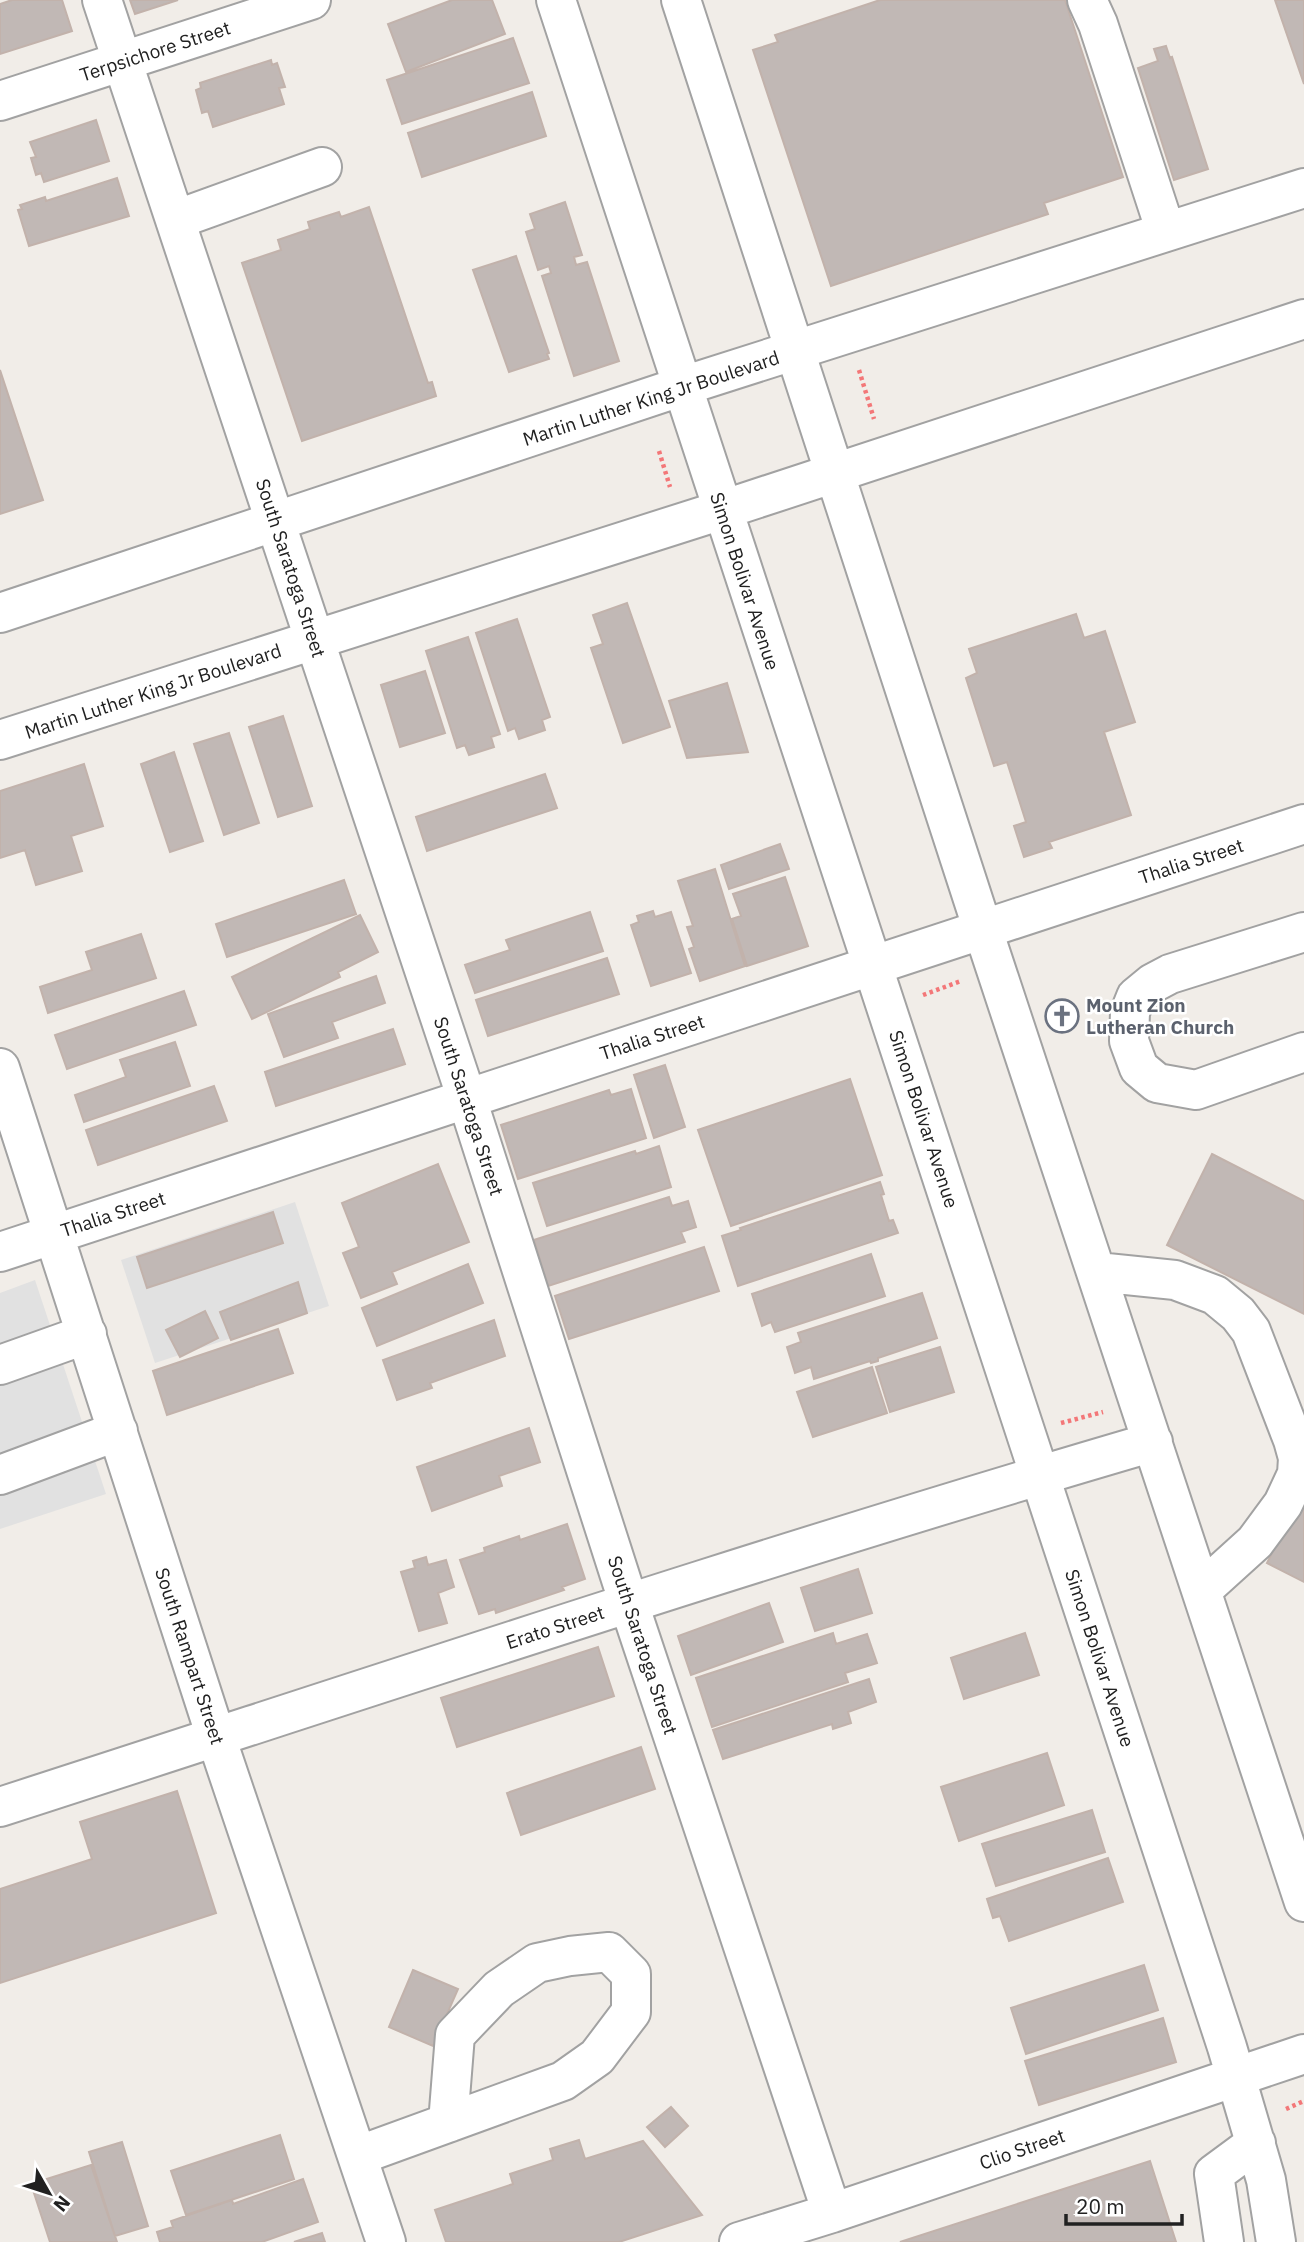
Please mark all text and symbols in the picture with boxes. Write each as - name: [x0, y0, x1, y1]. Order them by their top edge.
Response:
- street label: Terpsichore Street: [77, 15, 233, 87]
- street label: Martin Luther King Jr Boulevard: [520, 345, 782, 451]
- street label: South Saratoga Street: [251, 476, 331, 660]
- street label: Simon Bolivar Avenue: [705, 489, 785, 673]
- street label: Martin Luther King Jr Boulevard: [22, 638, 284, 744]
- street label: Thalia Street: [1136, 833, 1246, 889]
- place label: Mount Zion Lutheran Church: [1086, 993, 1234, 1039]
- church icon: Mount Zion Lutheran Church: [1043, 997, 1081, 1035]
- street label: Thalia Street: [597, 1009, 707, 1065]
- street label: South Saratoga Street: [429, 1014, 509, 1198]
- street label: Simon Bolivar Avenue: [884, 1027, 964, 1211]
- street label: Thalia Street: [58, 1186, 168, 1242]
- street label: South Saratoga Street: [603, 1553, 683, 1737]
- street label: South Rampart Street: [150, 1565, 230, 1747]
- street label: Simon Bolivar Avenue: [1060, 1566, 1140, 1750]
- street label: Erato Street: [503, 1600, 607, 1654]
- street label: Clio Street: [976, 2123, 1068, 2175]
- north arrow: [14, 2158, 84, 2228]
- scale bar: [1066, 2182, 1182, 2226]
- text: N: [49, 2191, 76, 2217]
- text: 20 m: [1076, 2192, 1125, 2220]

